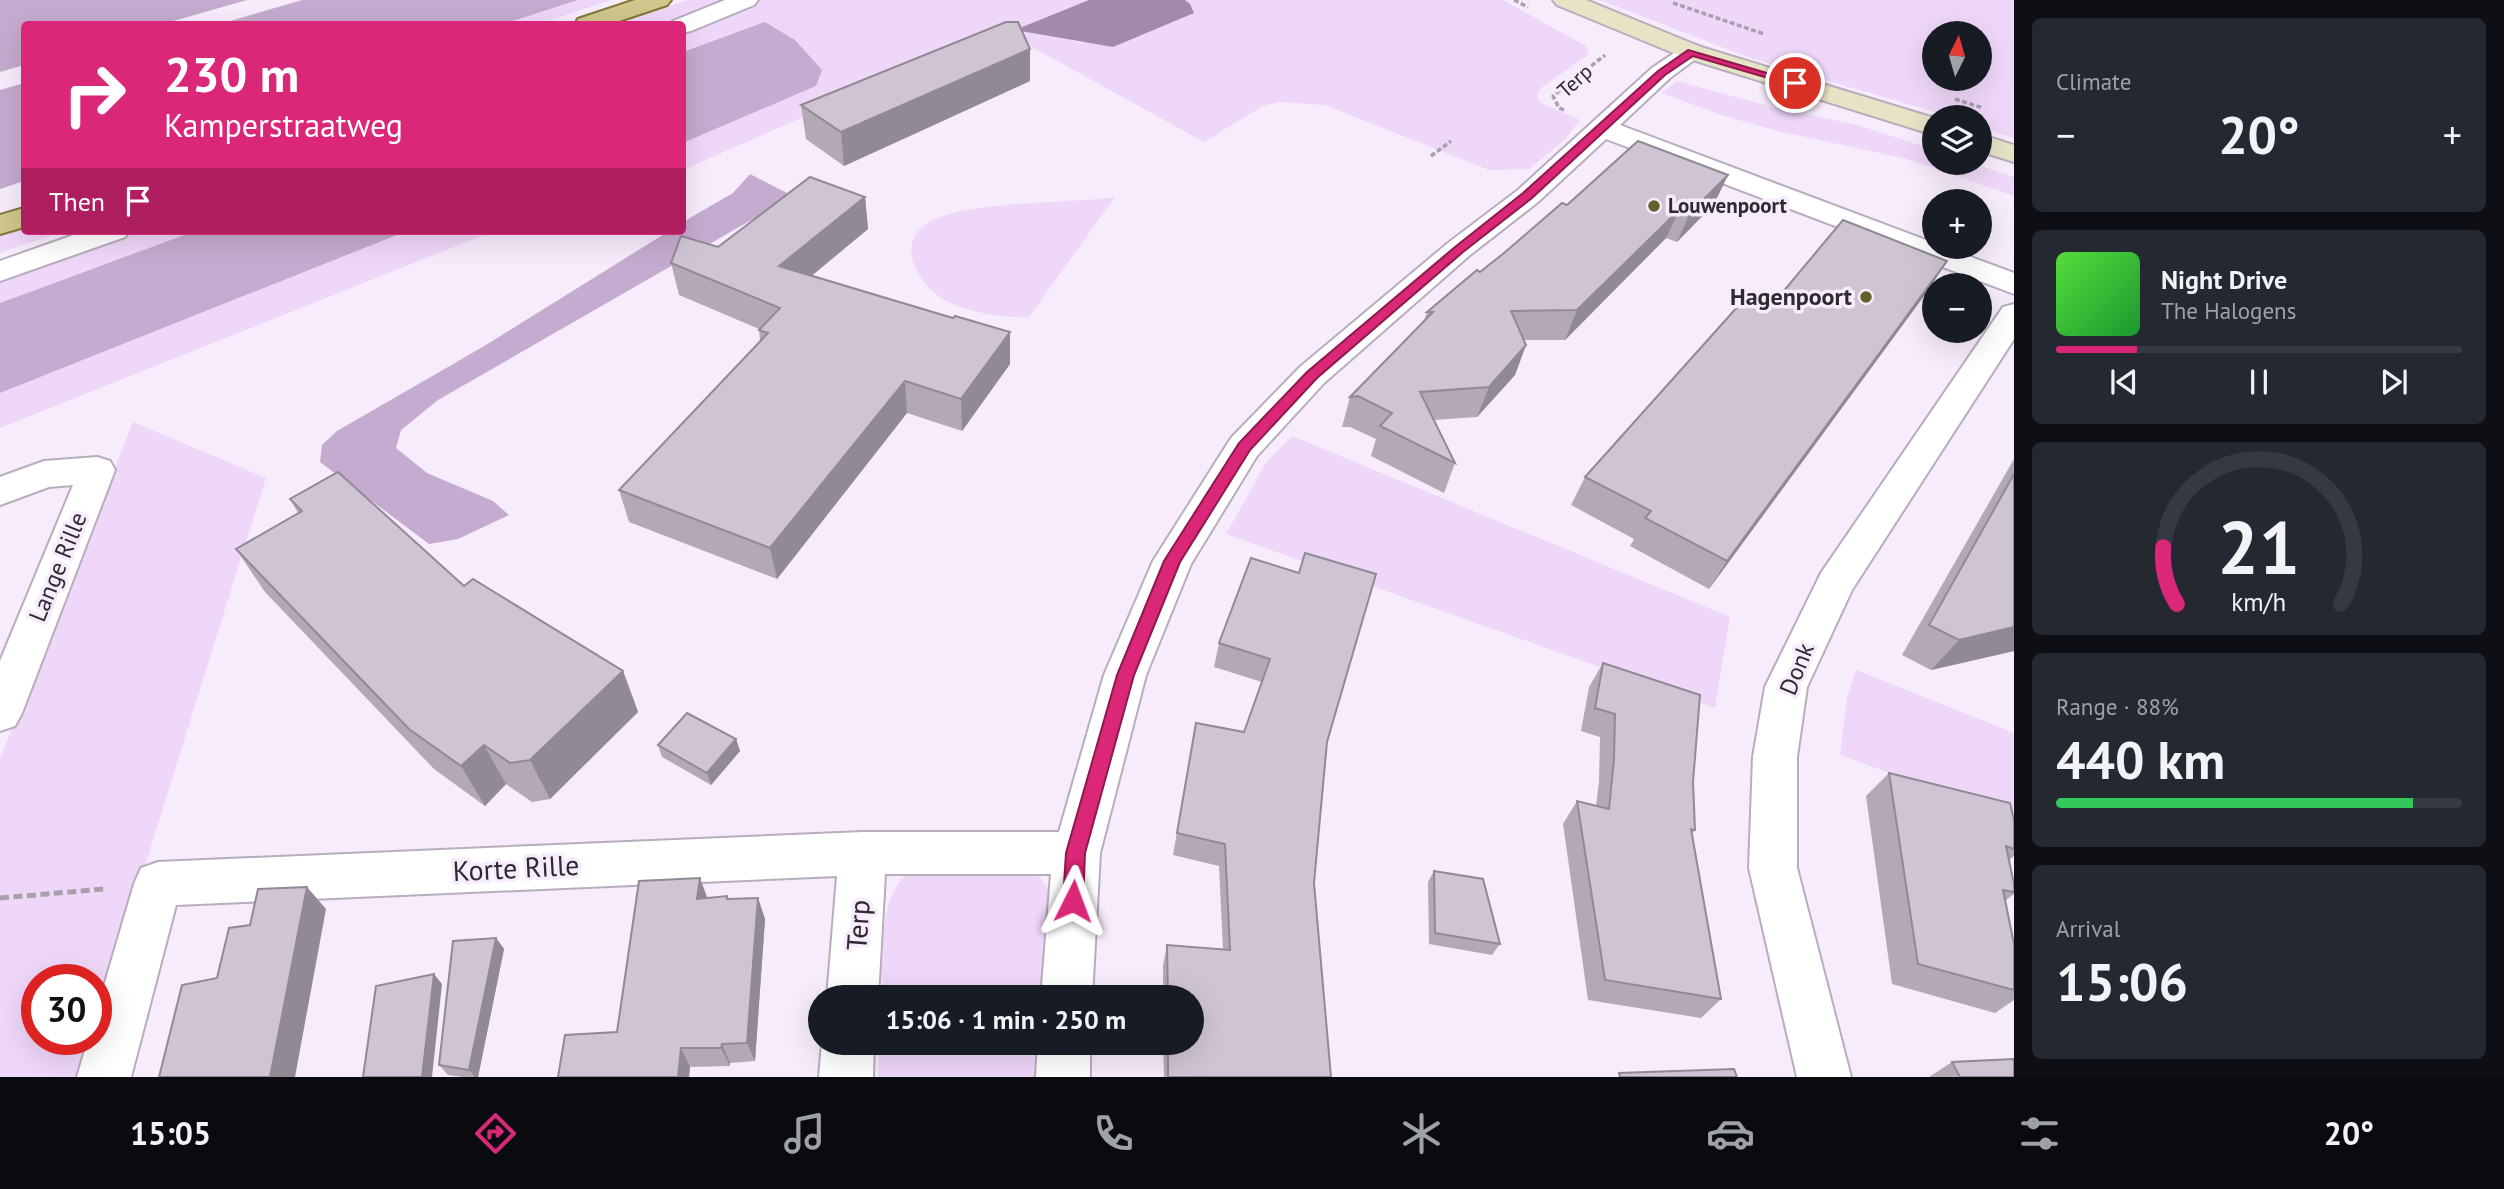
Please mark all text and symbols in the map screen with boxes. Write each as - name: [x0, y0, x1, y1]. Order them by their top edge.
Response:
- north arrow: [1922, 21, 1992, 91]
- map controls: [1922, 21, 1992, 343]
- text: 230 m: [164, 42, 299, 106]
- icon: right: [49, 49, 140, 140]
- pin: [1765, 53, 1825, 113]
- street label: Terp: [1551, 58, 1598, 103]
- icon: arrive: [1776, 64, 1814, 102]
- text: Climate: [2056, 67, 2131, 96]
- text: 20°: [2218, 101, 2300, 168]
- text: Kamperstraatweg: [164, 104, 403, 146]
- button: layers: [1922, 105, 1992, 175]
- text: −: [2056, 110, 2075, 159]
- text: +: [2443, 110, 2462, 159]
- icon: arrive: [119, 182, 157, 220]
- text: Then: [49, 185, 105, 218]
- button: +: [1922, 189, 1992, 259]
- place label: Louwenpoort: [1668, 192, 1788, 219]
- marker: Louwenpoort: [1646, 198, 1662, 214]
- text: Night Drive: [2161, 263, 2287, 296]
- button: −: [1922, 273, 1992, 343]
- place label: Hagenpoort: [1730, 281, 1853, 312]
- marker: Hagenpoort: [1858, 289, 1874, 305]
- text: The Halogens: [2161, 296, 2296, 325]
- icon: previous: [2105, 363, 2143, 401]
- icon: pause: [2240, 363, 2278, 401]
- icon: next: [2375, 363, 2413, 401]
- text: 21: [2218, 501, 2300, 595]
- street label: Lange Rille: [22, 508, 94, 626]
- text: km/h: [2232, 586, 2286, 618]
- street label: Donk: [1772, 638, 1821, 699]
- text: Range · 88%: [2056, 692, 2179, 721]
- text: 440 km: [2056, 726, 2225, 793]
- street label: Korte Rille: [452, 846, 580, 889]
- position arrow: [1036, 864, 1110, 938]
- street label: Terp: [837, 898, 878, 952]
- text: Arrival: [2056, 914, 2120, 943]
- text: 15:06: [2056, 948, 2188, 1015]
- speed limit sign: 30: [21, 964, 112, 1055]
- text: 15:06 · 1 min · 250 m: [886, 1003, 1126, 1036]
- icon: directions: [471, 1109, 520, 1158]
- icon: music: [780, 1109, 829, 1158]
- icon: phone: [1089, 1109, 1138, 1158]
- icon: climate: [1397, 1109, 1446, 1158]
- icon: car: [1706, 1109, 1755, 1158]
- icon: filters: [2015, 1109, 2064, 1158]
- text: 15:05: [130, 1112, 211, 1154]
- text: 20°: [2324, 1112, 2374, 1154]

